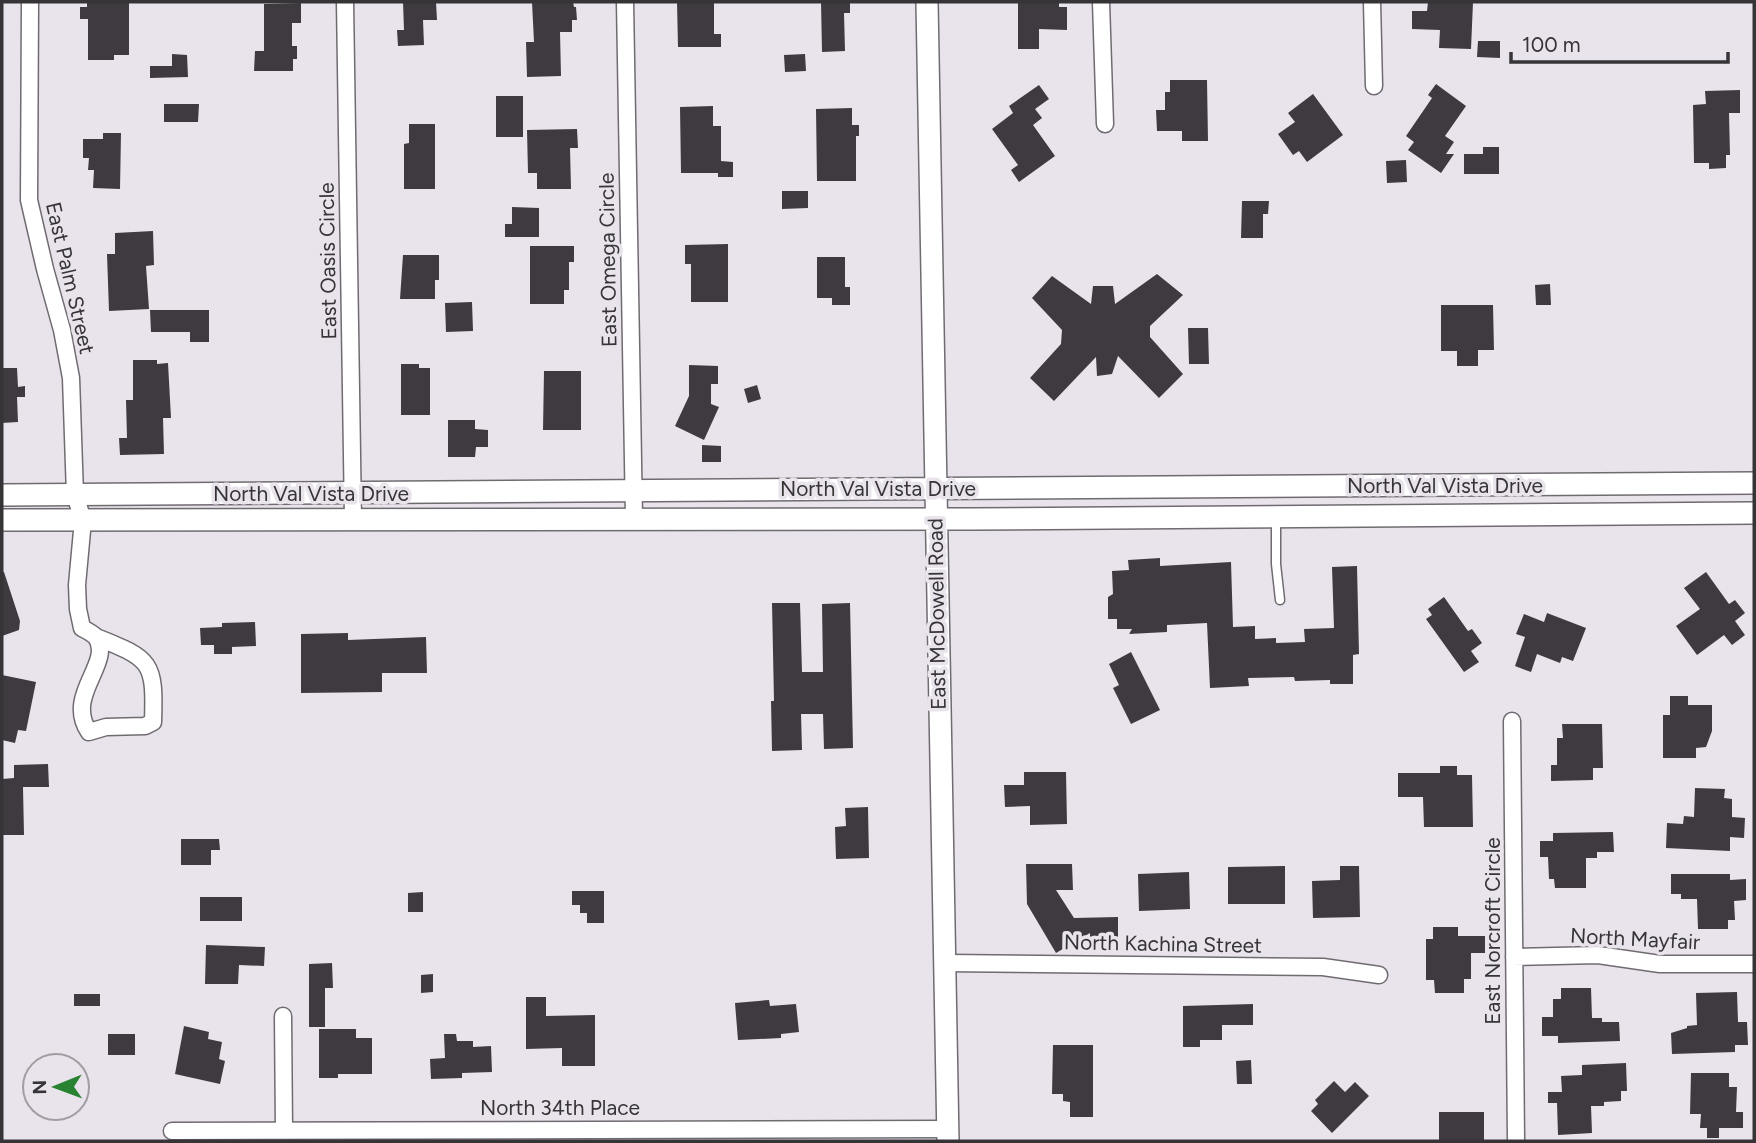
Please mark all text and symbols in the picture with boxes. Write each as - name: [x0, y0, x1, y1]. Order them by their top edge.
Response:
- scale bar: [1511, 21, 1728, 65]
- text: 100 m: [1522, 32, 1581, 57]
- street label: East Omega Circle: [593, 173, 622, 347]
- street label: East Oasis Circle: [314, 182, 341, 340]
- street label: East Palm Street: [41, 199, 100, 356]
- street label: North Val Vista Drive: [1347, 473, 1543, 498]
- street label: North Val Vista Drive: [780, 476, 976, 501]
- street label: North Val Vista Drive: [213, 481, 409, 506]
- street label: East McDowell Road: [922, 518, 951, 710]
- street label: East Norcroft Circle: [1480, 837, 1505, 1025]
- street label: North Mayfair: [1569, 923, 1701, 954]
- street label: North Kachina Street: [1064, 929, 1262, 958]
- north arrow: [21, 1052, 91, 1122]
- text: N: [28, 1080, 51, 1095]
- street label: North 34th Place: [480, 1095, 640, 1120]

